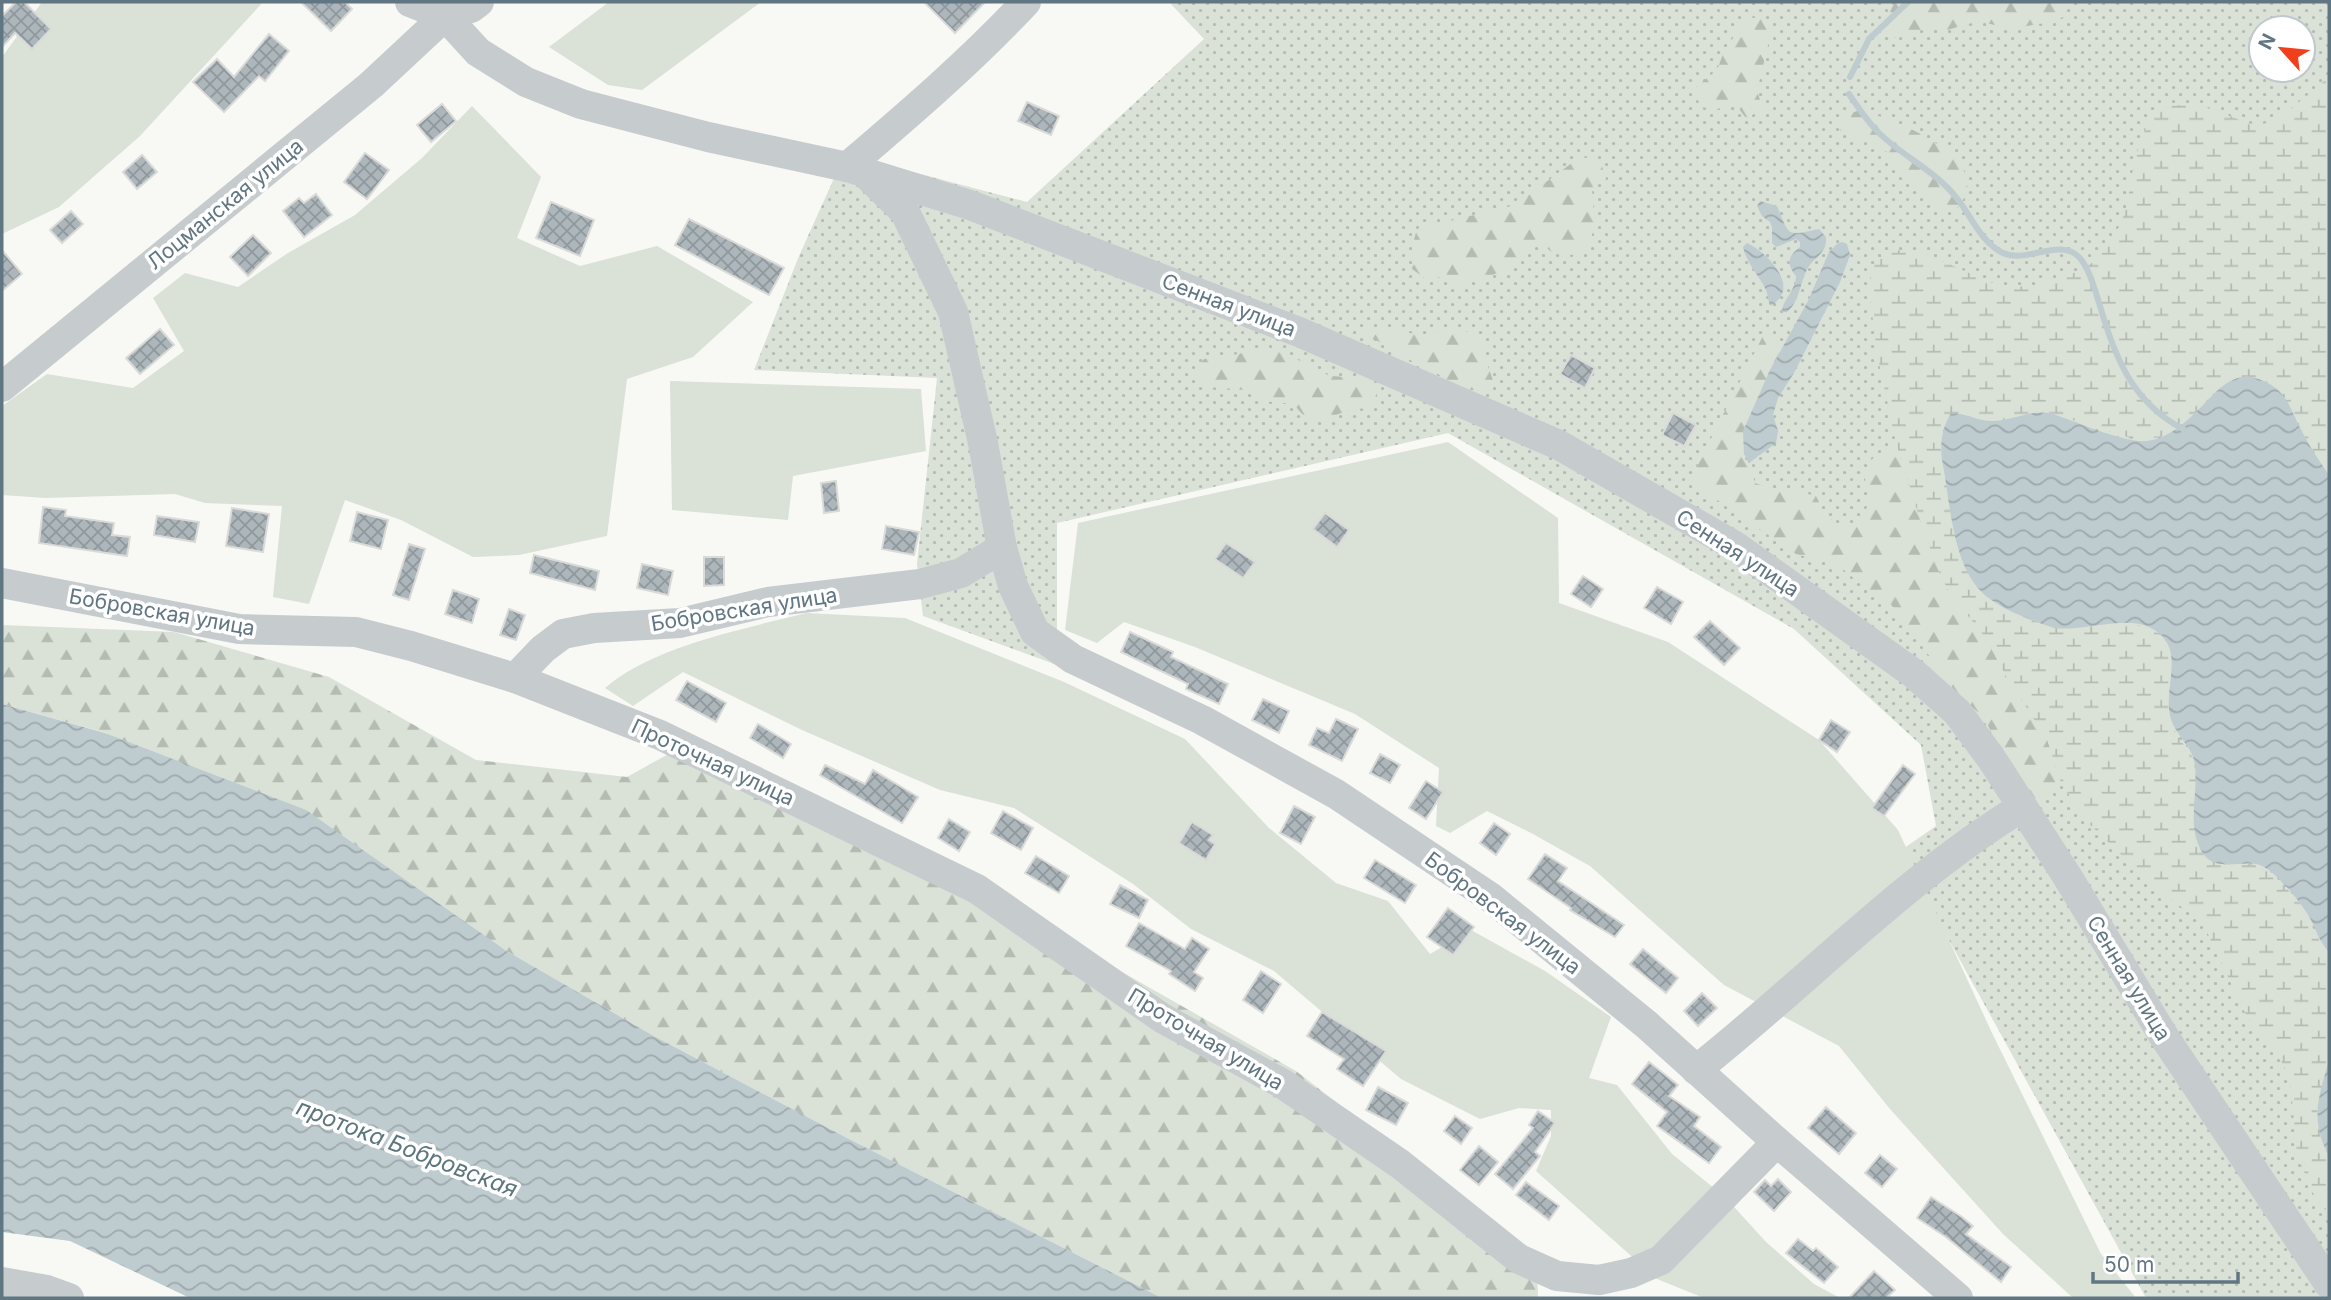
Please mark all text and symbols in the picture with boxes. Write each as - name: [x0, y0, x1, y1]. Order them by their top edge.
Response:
- north arrow: [2247, 14, 2317, 84]
- text: N: [2254, 30, 2281, 53]
- street label: Лоцманская улица: [142, 133, 308, 275]
- street label: Сенная улица: [1158, 268, 1300, 342]
- street label: Сенная улица: [1672, 504, 1804, 602]
- street label: Бобровская улица: [649, 582, 839, 636]
- street label: Бобровская улица: [67, 583, 257, 641]
- street label: Проточная улица: [628, 713, 798, 811]
- street label: Бобровская улица: [1420, 846, 1586, 980]
- street label: Сенная улица: [2082, 911, 2176, 1045]
- street label: Проточная улица: [1124, 983, 1288, 1095]
- water label: протока Бобровская: [293, 1093, 521, 1203]
- scale bar: [2093, 1240, 2238, 1284]
- text: 50 m: [2104, 1252, 2154, 1277]

